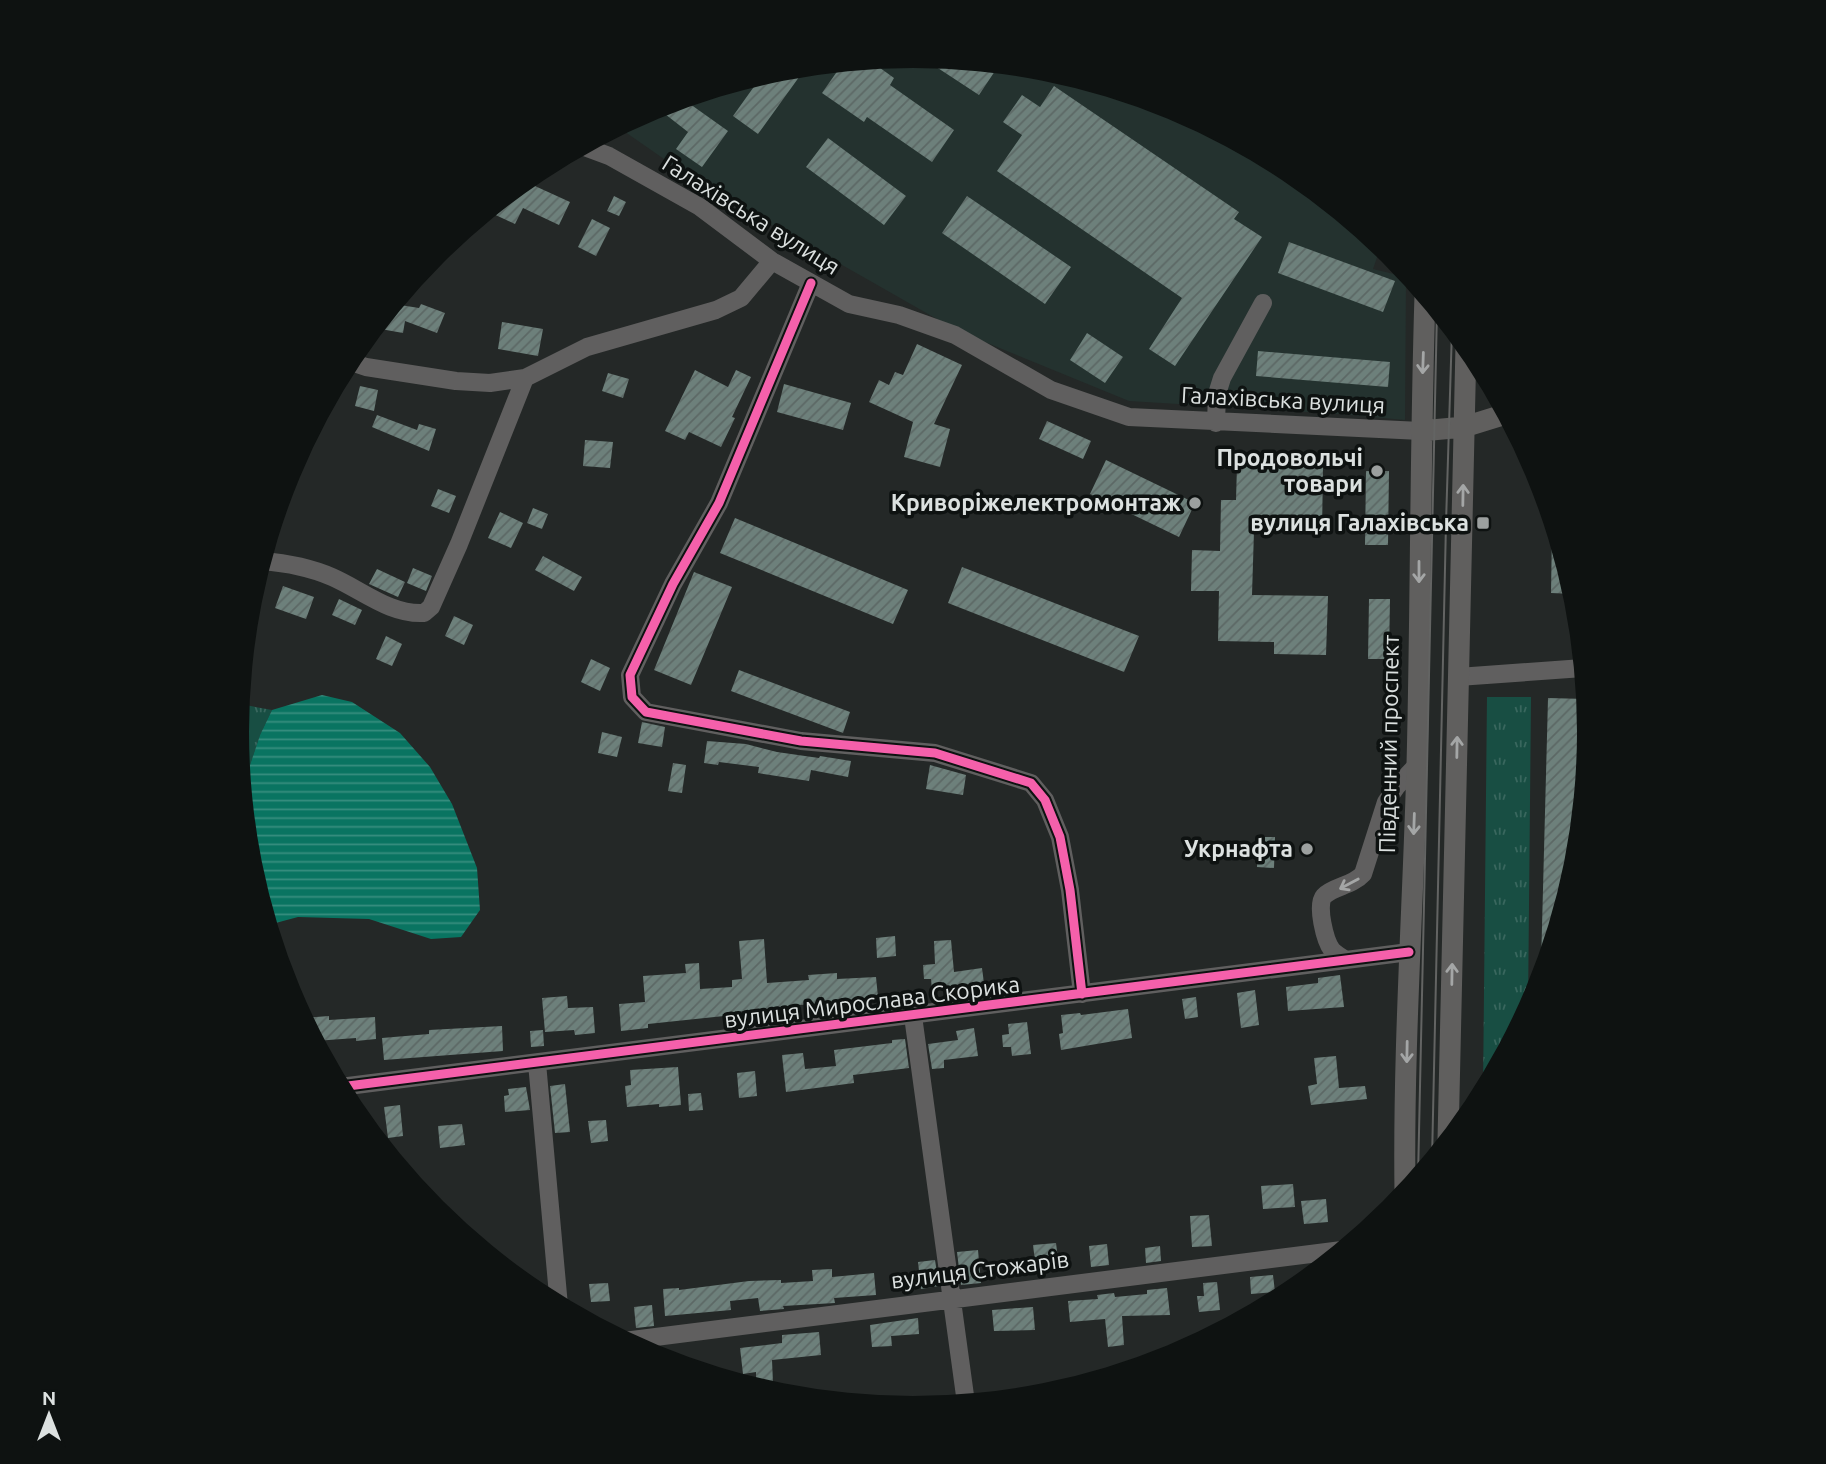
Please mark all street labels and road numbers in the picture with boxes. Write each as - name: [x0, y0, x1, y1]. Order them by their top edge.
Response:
- street label: Галахівська вулиця: [658, 150, 844, 279]
- street label: Галахівська вулиця: [1180, 382, 1386, 417]
- street label: Південний проспект: [1374, 635, 1403, 853]
- street label: вулиця Мирослава Скорика: [723, 971, 1021, 1032]
- street label: вулиця Стожарів: [890, 1246, 1070, 1293]

